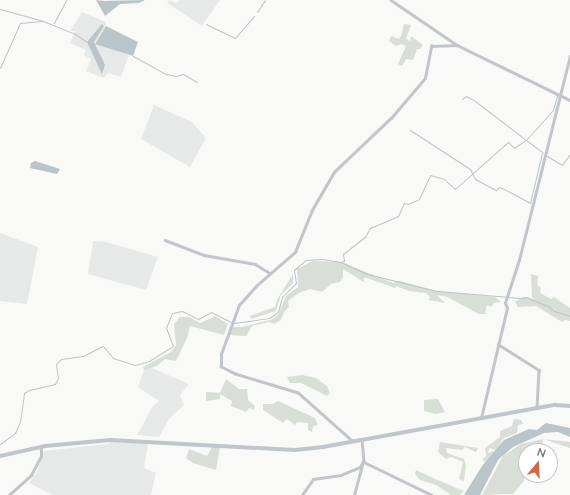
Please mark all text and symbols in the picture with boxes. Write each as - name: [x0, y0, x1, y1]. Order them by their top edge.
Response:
- north arrow: [518, 443, 558, 483]
- text: N: [535, 445, 548, 461]

